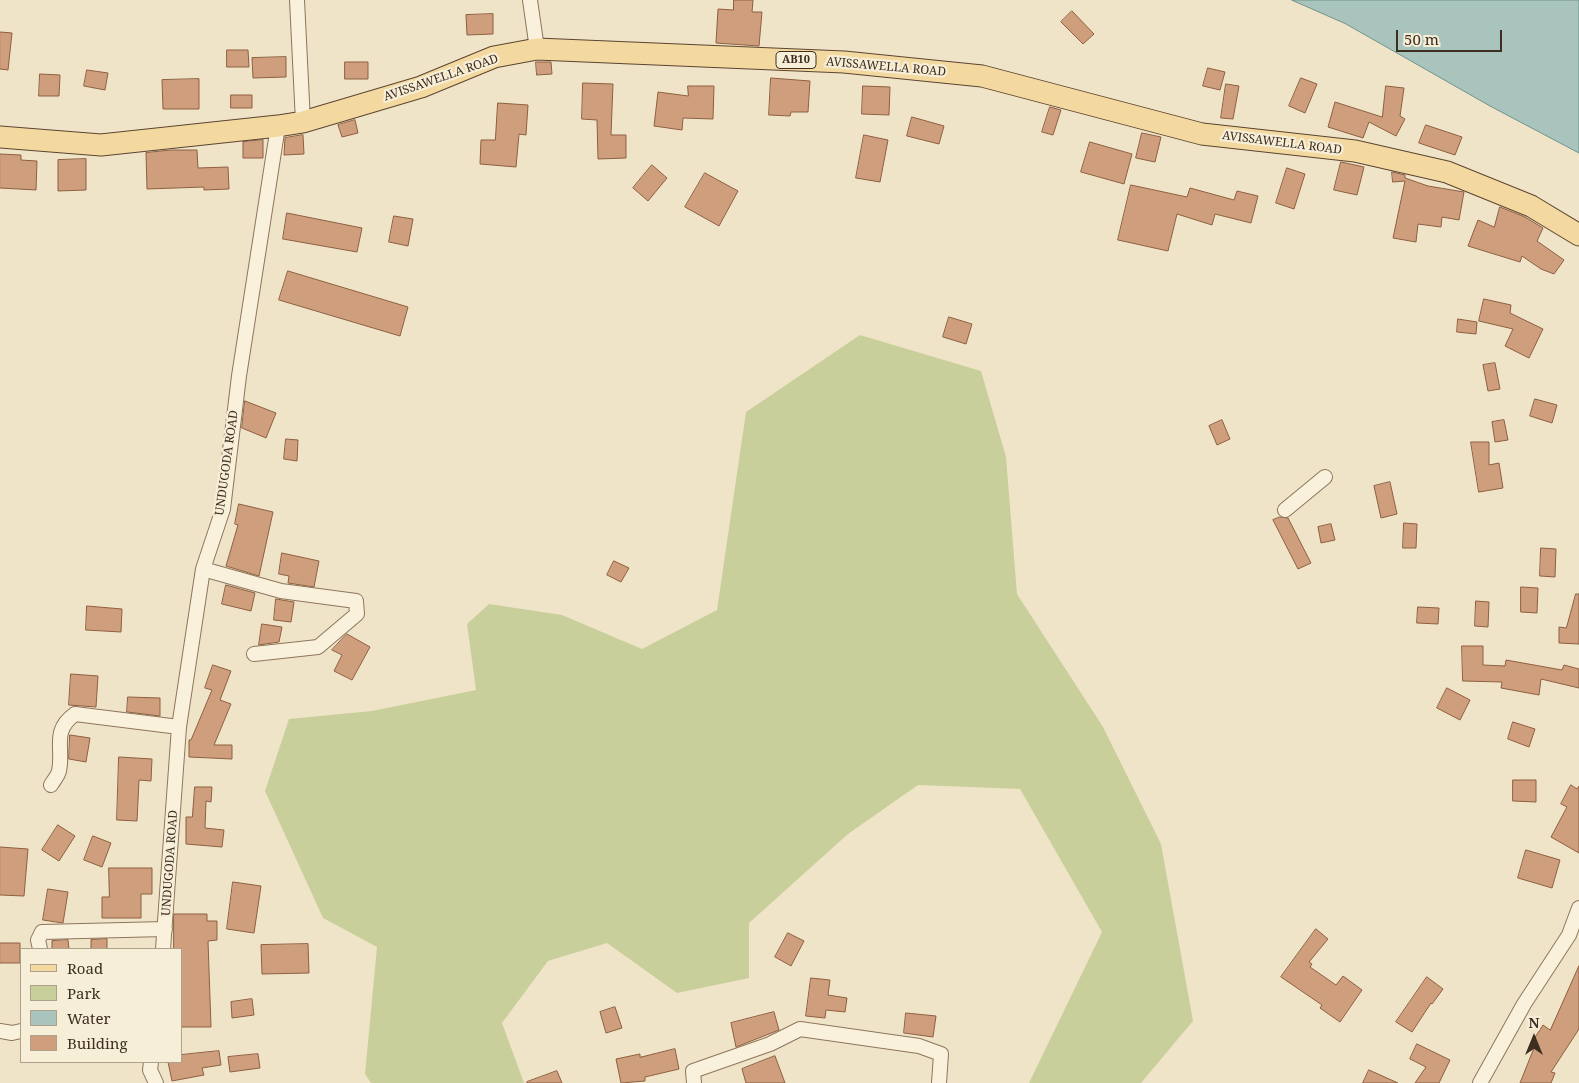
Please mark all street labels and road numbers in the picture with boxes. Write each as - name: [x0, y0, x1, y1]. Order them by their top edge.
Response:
- street label: AVISSAWELLA ROAD: [382, 52, 500, 104]
- road number: AB10: [776, 52, 816, 68]
- street label: AVISSAWELLA ROAD: [825, 55, 947, 79]
- street label: AVISSAWELLA ROAD: [1221, 129, 1343, 157]
- street label: UNDUGODA ROAD: [212, 409, 242, 517]
- street label: UNDUGODA ROAD: [159, 810, 181, 916]

